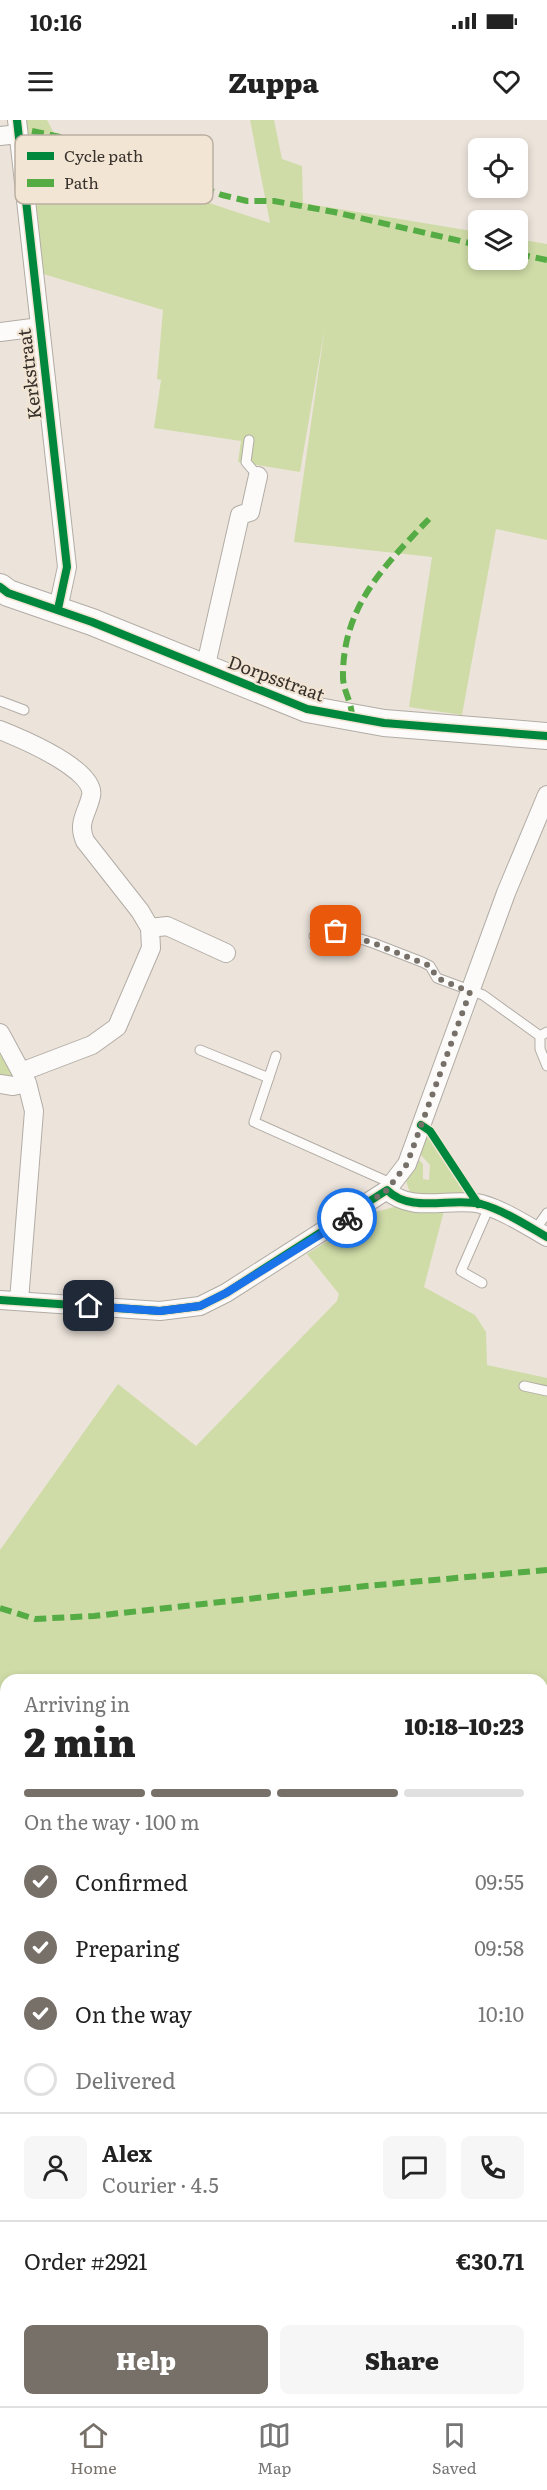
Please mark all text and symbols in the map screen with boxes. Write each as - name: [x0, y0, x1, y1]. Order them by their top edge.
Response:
- text: 10:16: [30, 5, 82, 38]
- text: Zuppa: [228, 61, 319, 101]
- icon: menu: [24, 65, 57, 98]
- icon: heart: [490, 65, 523, 98]
- legend: [15, 135, 213, 204]
- map controls: [468, 138, 528, 270]
- button: locate: [468, 138, 528, 198]
- text: Cycle path: [64, 143, 144, 167]
- text: Path: [64, 170, 99, 194]
- button: layers: [468, 210, 528, 270]
- street label: Kerkstraat: [9, 327, 47, 421]
- street label: Dorpsstraat: [224, 648, 329, 708]
- pin: [310, 905, 361, 956]
- icon: bag: [319, 914, 352, 947]
- courier: [317, 1188, 377, 1248]
- icon: bike: [331, 1202, 364, 1235]
- pin: [63, 1280, 114, 1331]
- icon: home: [72, 1289, 105, 1322]
- text: Arriving in: [24, 1688, 130, 1718]
- text: 10:18–10:23: [405, 1709, 524, 1742]
- text: 2 min: [24, 1711, 136, 1769]
- text: On the way · 100 m: [24, 1806, 200, 1836]
- icon: check: [24, 1865, 57, 1898]
- text: Confirmed: [75, 1865, 188, 1898]
- text: 09:55: [475, 1866, 524, 1896]
- icon: check: [24, 1931, 57, 1964]
- text: Preparing: [75, 1931, 179, 1964]
- text: 09:58: [474, 1932, 524, 1962]
- icon: check: [24, 1997, 57, 2030]
- text: On the way: [75, 1997, 192, 2030]
- text: 10:10: [478, 1998, 524, 2028]
- text: Delivered: [75, 2063, 176, 2096]
- button: person: [24, 2136, 87, 2199]
- text: Alex: [102, 2136, 152, 2169]
- button: chat: [383, 2136, 446, 2199]
- button: phone: [461, 2136, 524, 2199]
- text: Courier · 4.5: [102, 2169, 219, 2199]
- text: Order #2921: [24, 2244, 147, 2277]
- text: €30.71: [456, 2244, 524, 2277]
- button: Help: [24, 2325, 268, 2394]
- button: Share: [280, 2325, 524, 2394]
- tab: Home: [70, 2419, 117, 2479]
- tab: Map: [257, 2419, 291, 2479]
- tab: Saved: [432, 2419, 477, 2479]

